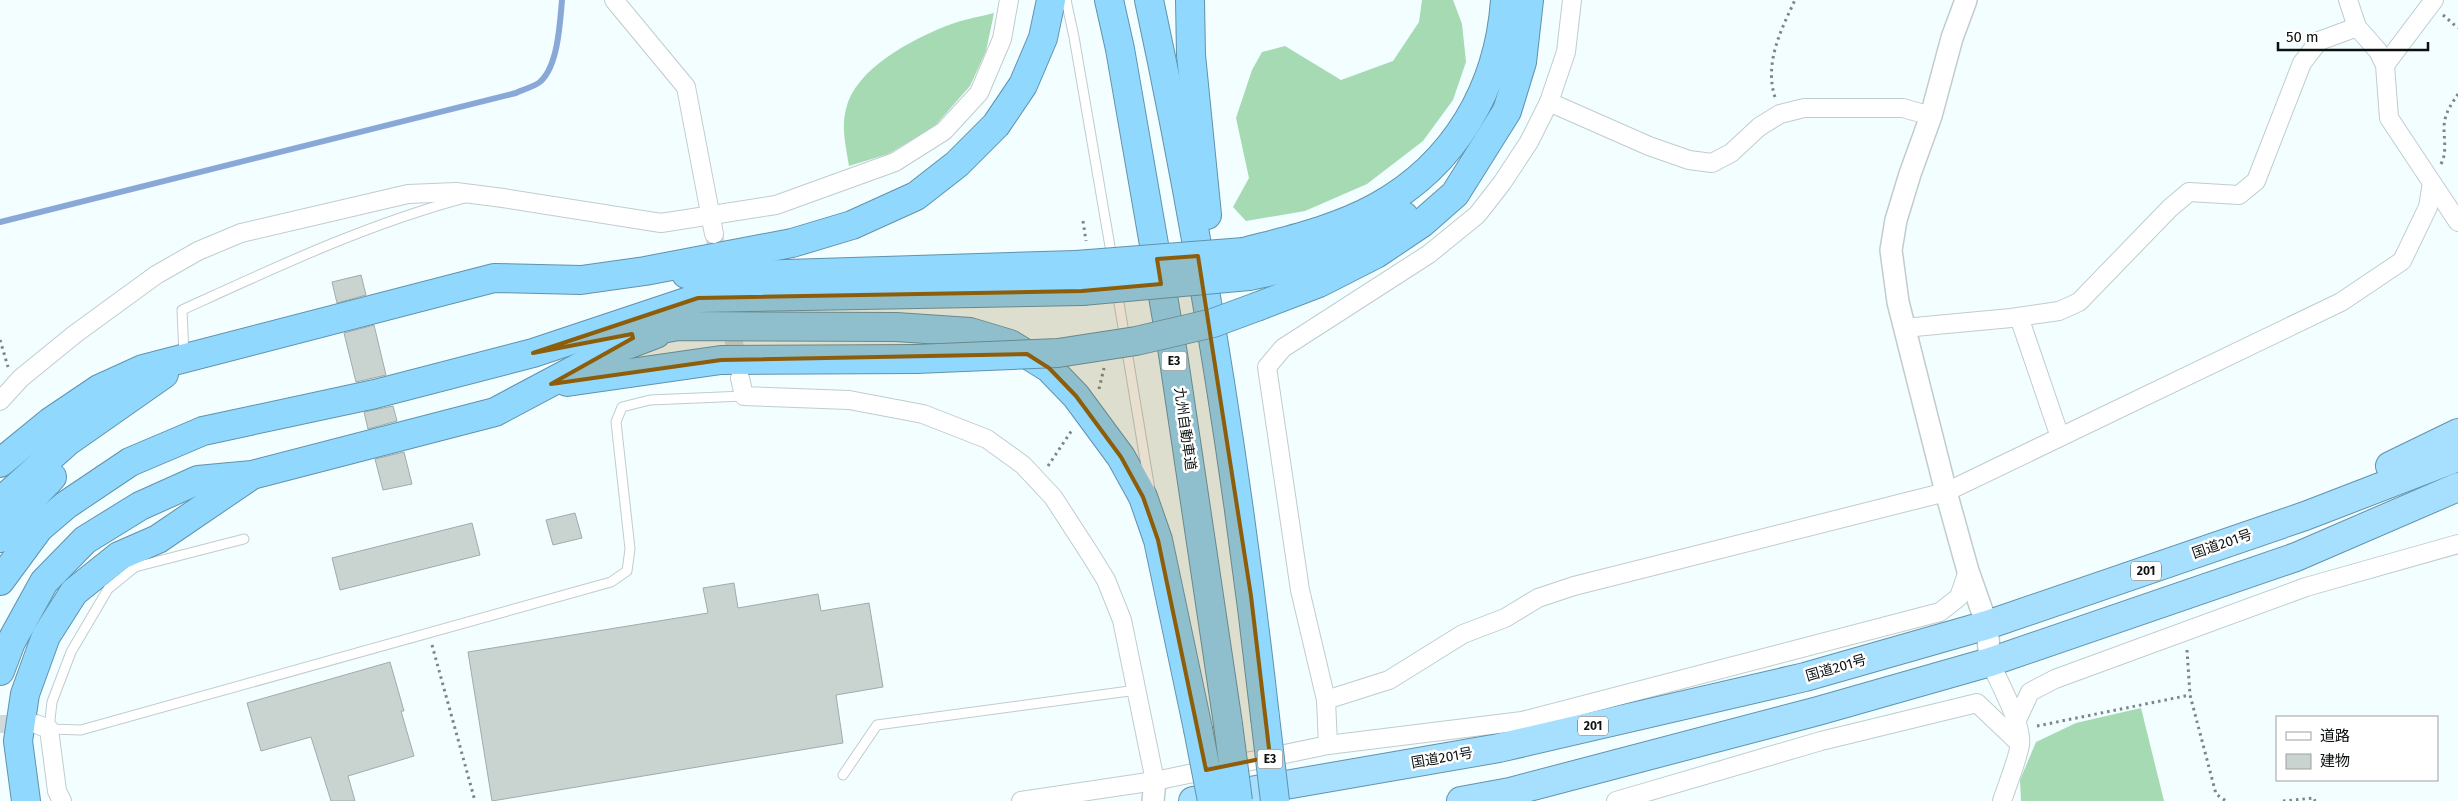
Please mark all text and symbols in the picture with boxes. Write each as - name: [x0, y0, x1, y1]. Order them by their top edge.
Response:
- scale bar: [2278, 20, 2428, 52]
- text: 50 m: [2286, 28, 2319, 46]
- road number: E3: [1162, 352, 1186, 371]
- street label: 九州自動車道: [1171, 386, 1199, 472]
- street label: 国道201号: [2190, 526, 2254, 562]
- road number: 201: [2131, 562, 2161, 580]
- street label: 国道201号: [1804, 651, 1868, 685]
- road number: 201: [1578, 716, 1608, 736]
- legend: [2276, 716, 2438, 781]
- text: 道路: [2320, 727, 2350, 745]
- street label: 国道201号: [1410, 744, 1474, 772]
- road number: E3: [1258, 750, 1282, 769]
- text: 建物: [2320, 752, 2350, 770]

